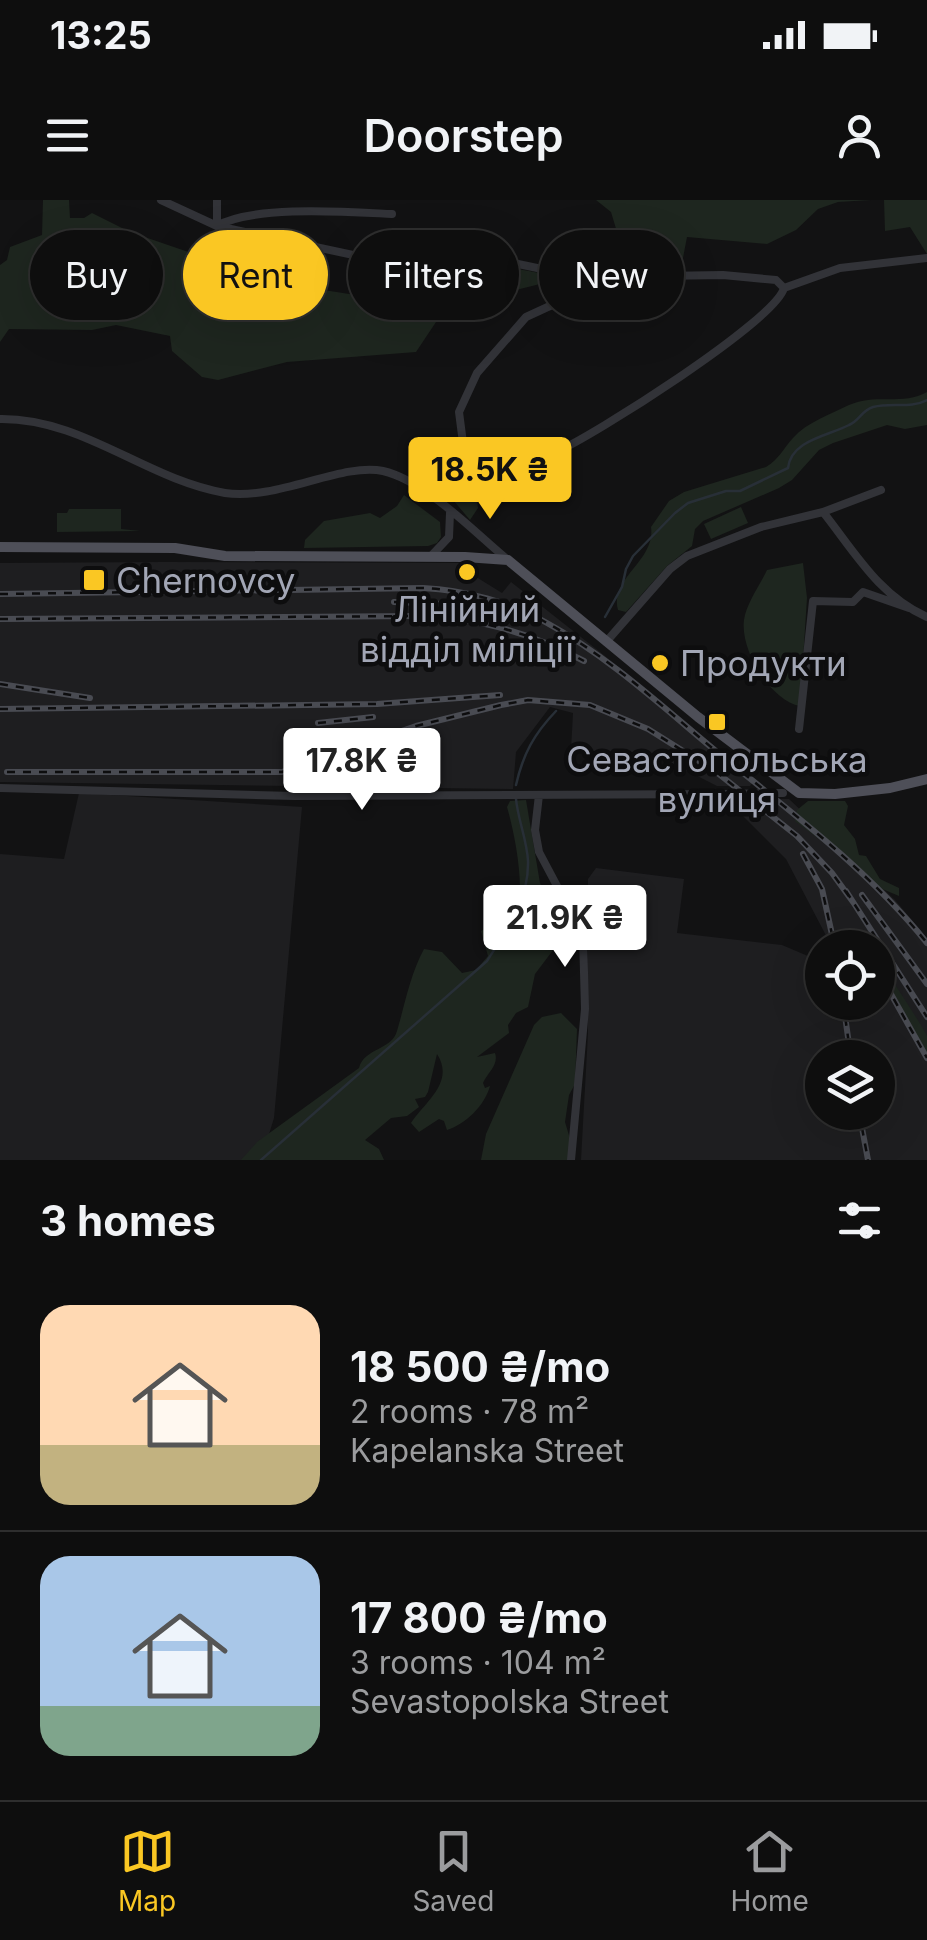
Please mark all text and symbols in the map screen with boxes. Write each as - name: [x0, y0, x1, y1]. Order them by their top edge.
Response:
- text: 13:25: [50, 12, 152, 58]
- icon: menu: [40, 108, 95, 163]
- text: Doorstep: [363, 108, 564, 163]
- icon: person: [832, 108, 887, 163]
- chip: Buy: [30, 230, 163, 320]
- chip: Rent: [183, 230, 328, 320]
- chip: Filters: [348, 230, 519, 320]
- chip: New: [539, 230, 684, 320]
- pin: 18.5K ₴: [398, 437, 582, 522]
- text: 18.5K ₴: [430, 450, 550, 489]
- place label: Chernovcy: [116, 559, 295, 601]
- marker: Лінійний відділ міліції: [456, 561, 478, 583]
- marker: Chernovcy: [81, 567, 107, 593]
- place label: Лінійний відділ міліції: [360, 588, 575, 670]
- place label: Продукти: [680, 642, 847, 684]
- marker: Продукти: [649, 652, 671, 674]
- marker: Севастопольська вулиця: [706, 711, 728, 733]
- pin: 17.8K ₴: [270, 728, 454, 813]
- place label: Севастопольська вулиця: [566, 738, 868, 820]
- text: 17.8K ₴: [305, 741, 419, 780]
- pin: 21.9K ₴: [473, 885, 657, 970]
- text: 21.9K ₴: [505, 898, 625, 937]
- map controls: [805, 930, 895, 1130]
- button: locate: [805, 930, 895, 1020]
- button: layers: [805, 1040, 895, 1130]
- icon: filters: [832, 1193, 887, 1248]
- text: 3 homes: [40, 1195, 216, 1246]
- text: 18 500 ₴/mo: [350, 1341, 610, 1392]
- icon: home: [120, 1345, 240, 1465]
- text: 2 rooms · 78 m²: [350, 1392, 589, 1431]
- text: Kapelanska Street: [350, 1431, 624, 1470]
- text: 17 800 ₴/mo: [350, 1592, 608, 1643]
- icon: home: [120, 1596, 240, 1716]
- text: 3 rooms · 104 m²: [350, 1643, 606, 1682]
- text: Sevastopolska Street: [350, 1682, 669, 1721]
- tab: Map: [118, 1824, 176, 1918]
- tab: Saved: [412, 1824, 494, 1918]
- tab: Home: [730, 1824, 809, 1918]

